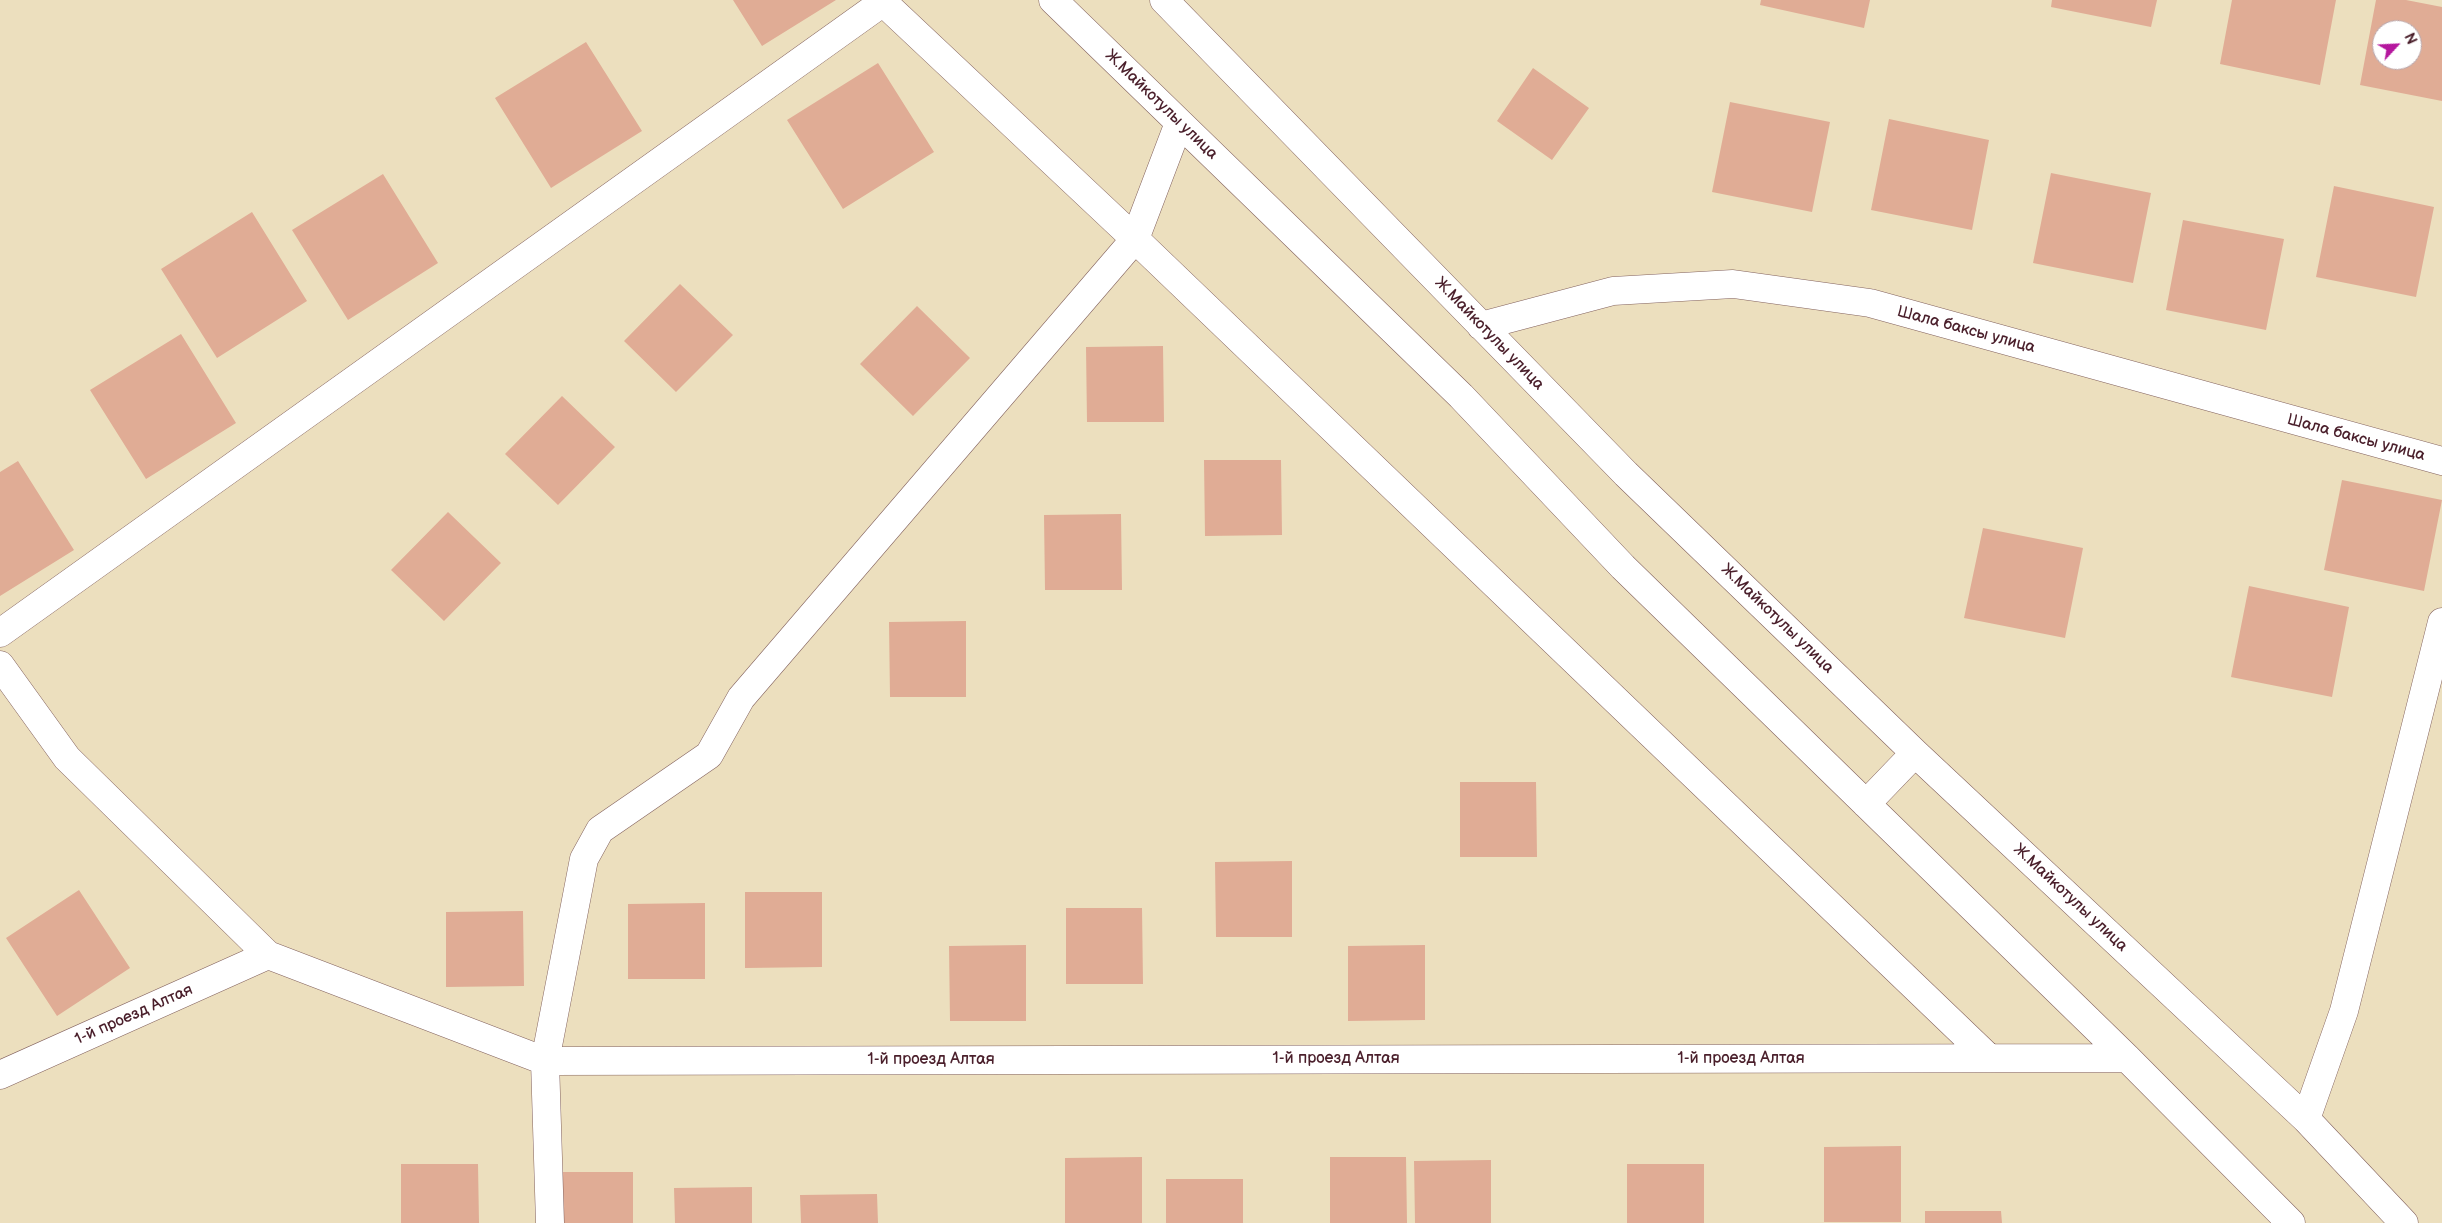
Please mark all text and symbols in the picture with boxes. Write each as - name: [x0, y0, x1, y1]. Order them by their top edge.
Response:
- north arrow: [2372, 20, 2422, 70]
- text: N: [2400, 31, 2420, 47]
- street label: Ж.Майкотулы улица: [1101, 46, 1221, 164]
- street label: Ж.Майкотулы улица: [1430, 274, 1548, 394]
- street label: Шала баксы улица: [1895, 302, 2037, 358]
- street label: Шала баксы улица: [2285, 410, 2427, 466]
- street label: Ж.Майкотулы улица: [1717, 560, 1837, 678]
- street label: Ж.Майкотулы улица: [2009, 840, 2131, 956]
- street label: 1-й проезд Алтая: [72, 980, 196, 1050]
- street label: 1-й проезд Алтая: [1272, 1049, 1400, 1069]
- street label: 1-й проезд Алтая: [1677, 1049, 1805, 1069]
- street label: 1-й проезд Алтая: [867, 1050, 995, 1070]

